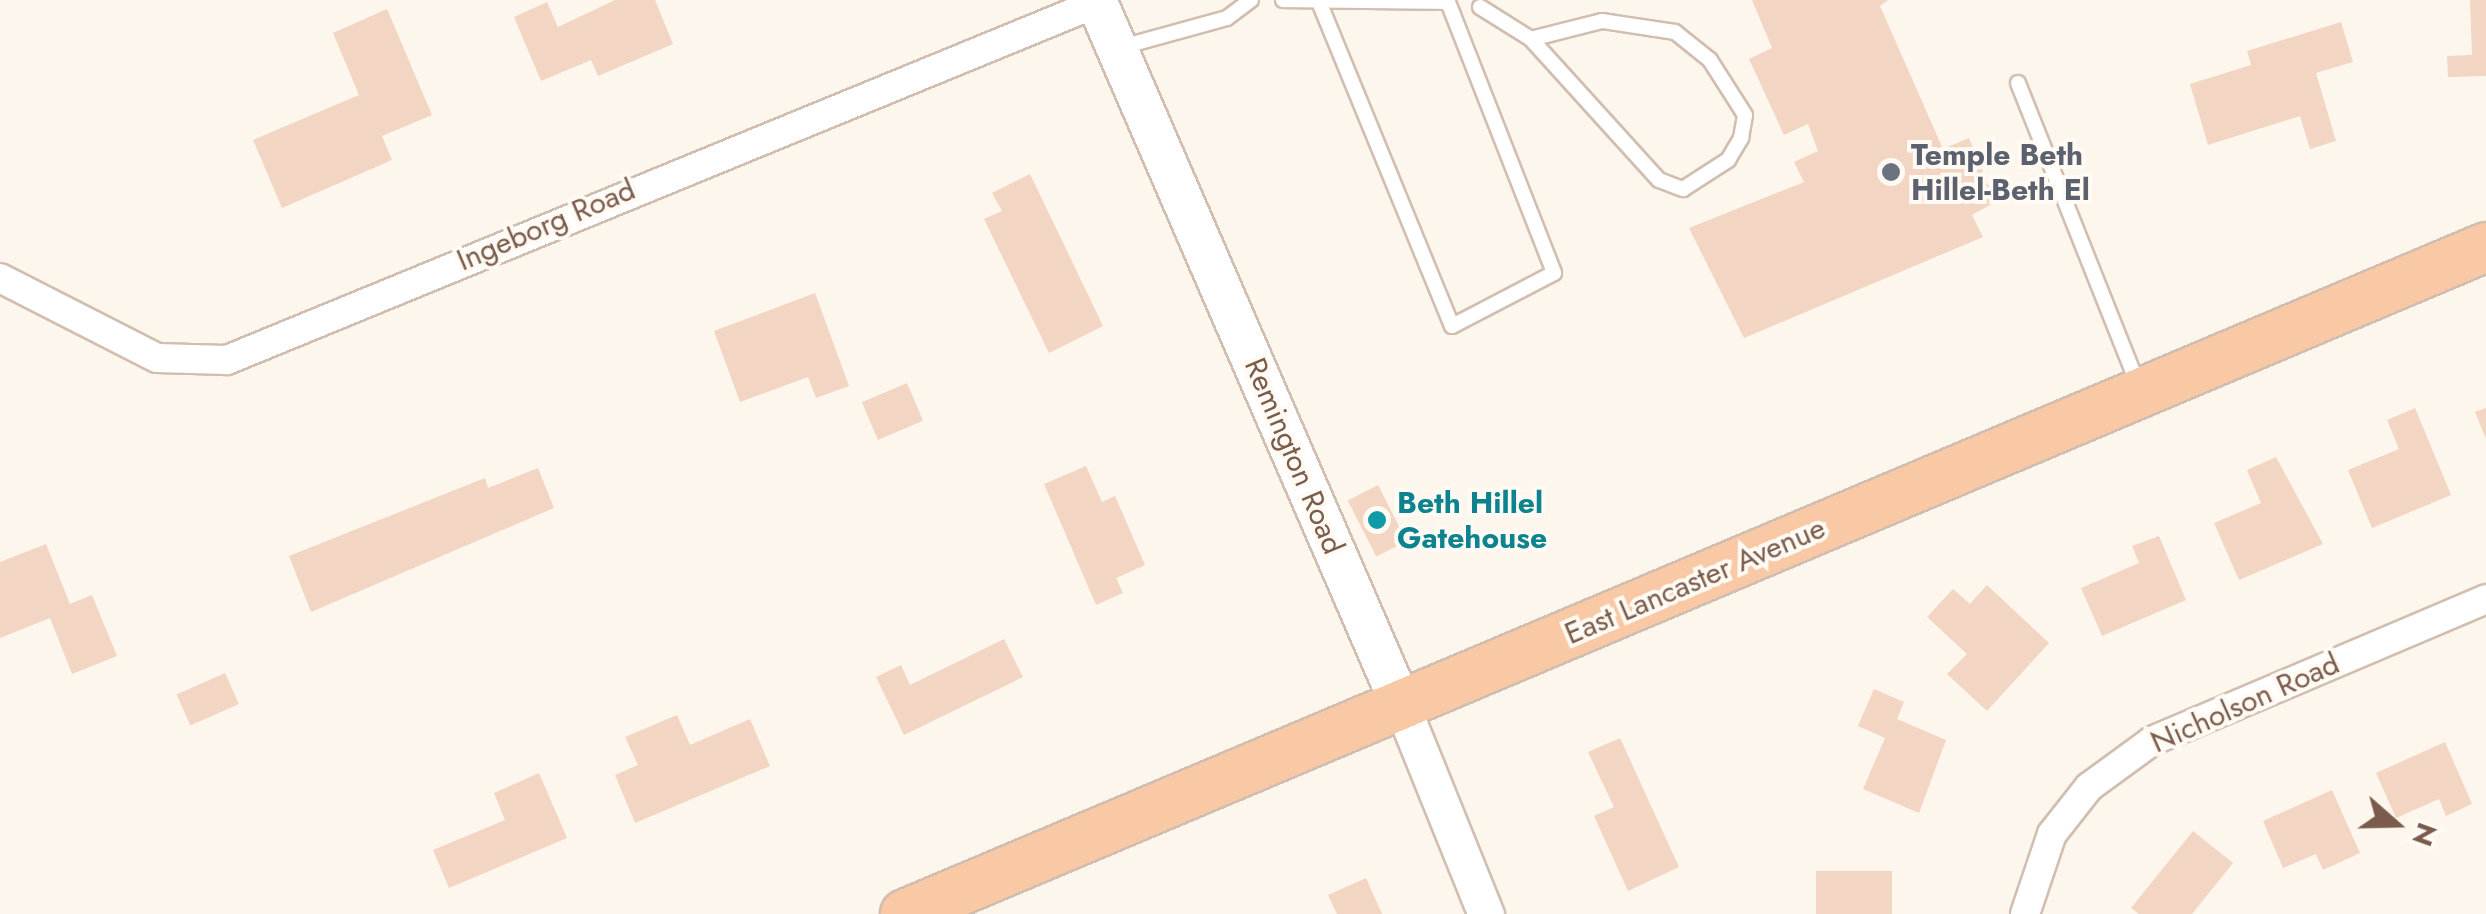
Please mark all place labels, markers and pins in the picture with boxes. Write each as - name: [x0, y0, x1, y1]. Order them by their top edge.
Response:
- place label: Temple Beth Hillel-Beth El: [1911, 137, 2090, 208]
- marker: Temple Beth Hillel-Beth El: [1880, 161, 1902, 183]
- place label: Beth Hillel Gatehouse: [1397, 485, 1547, 556]
- marker: Beth Hillel Gatehouse: [1366, 509, 1388, 531]

